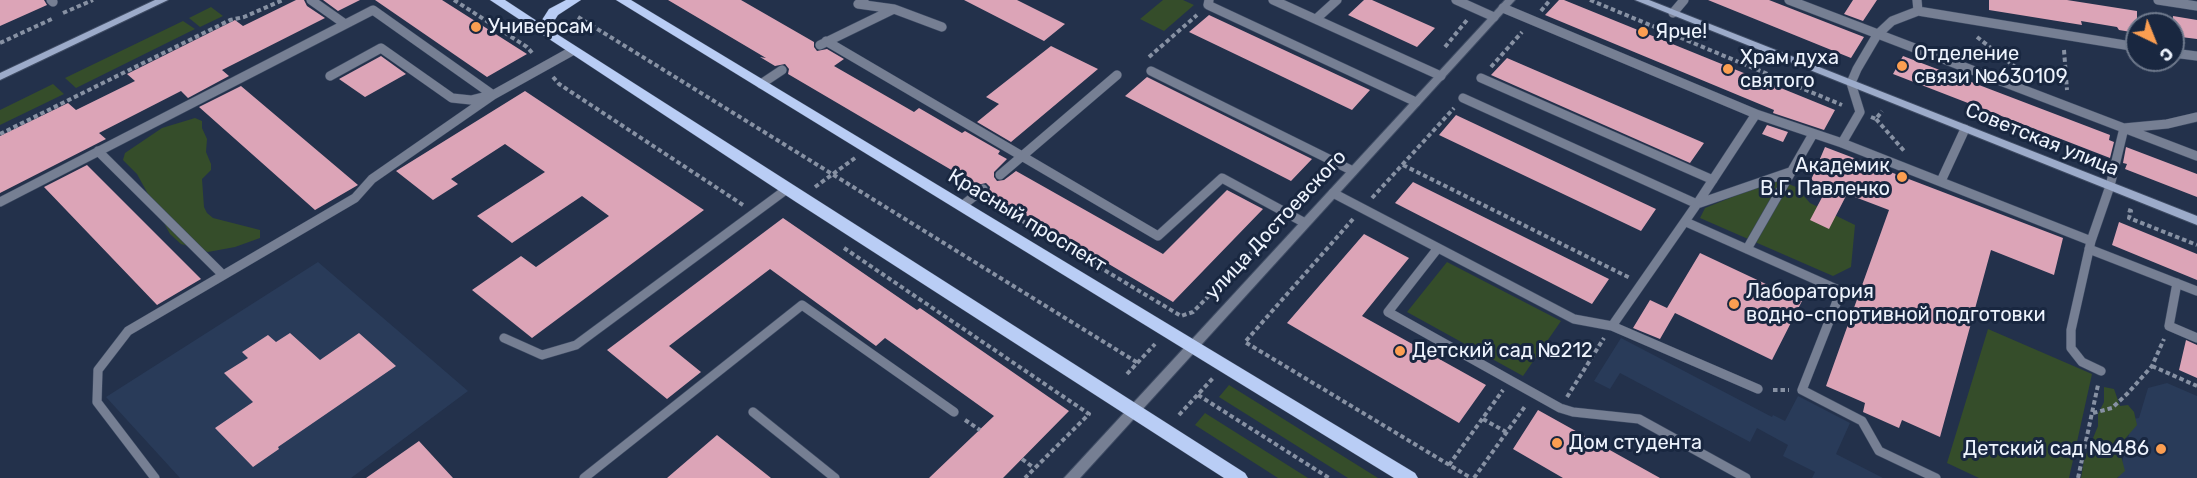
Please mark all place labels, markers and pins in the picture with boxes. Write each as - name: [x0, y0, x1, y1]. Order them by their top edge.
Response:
- place label: Универсам: [488, 15, 593, 39]
- marker: Универсам: [469, 20, 483, 34]
- place label: Ярче!: [1655, 20, 1707, 44]
- marker: Ярче!: [1636, 25, 1650, 39]
- place label: Отделение связи №630109: [1914, 42, 2068, 89]
- place label: Храм духа святого: [1740, 46, 1839, 93]
- marker: Отделение связи №630109: [1895, 59, 1909, 73]
- marker: Храм духа святого: [1721, 62, 1735, 76]
- place label: Академик В.Г. Павленко: [1760, 154, 1890, 201]
- marker: Академик В.Г. Павленко: [1895, 170, 1909, 184]
- place label: Лаборатория водно-спортивной подготовки: [1746, 280, 2046, 327]
- marker: Лаборатория водно-спортивной подготовки: [1727, 297, 1741, 311]
- place label: Детский сад №212: [1412, 339, 1593, 363]
- marker: Детский сад №212: [1393, 344, 1407, 358]
- place label: Дом студента: [1569, 431, 1702, 455]
- marker: Дом студента: [1550, 436, 1564, 450]
- place label: Детский сад №486: [1963, 437, 2149, 461]
- marker: Детский сад №486: [2154, 442, 2168, 456]

